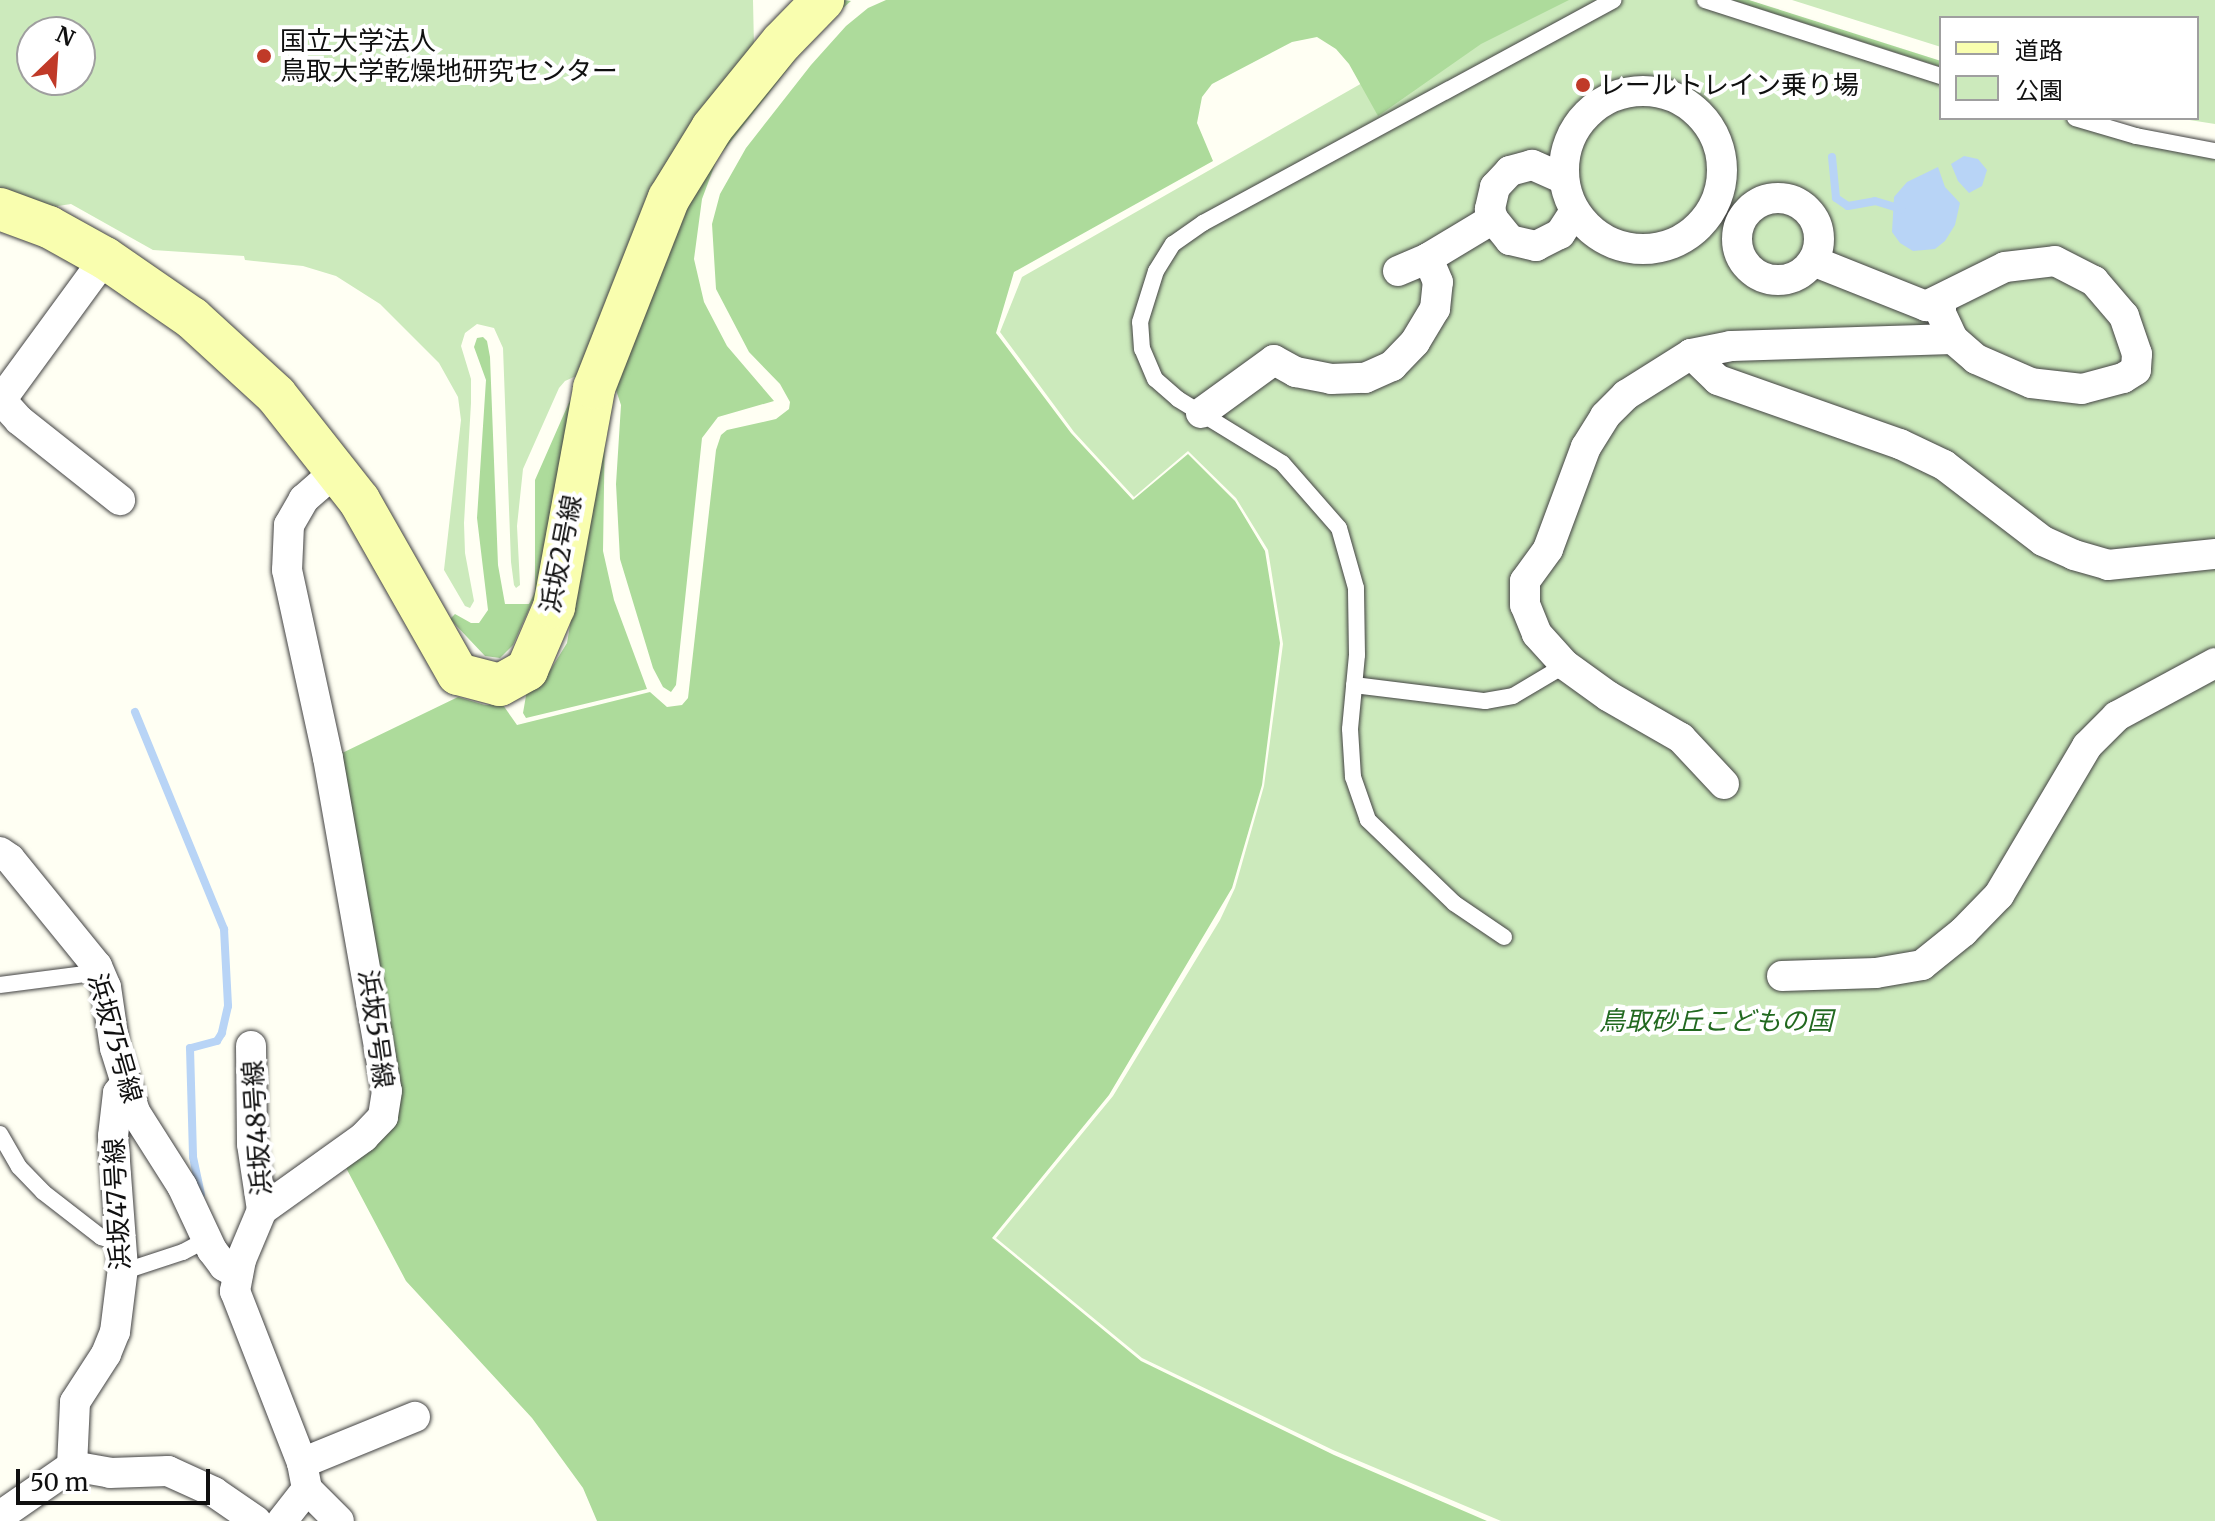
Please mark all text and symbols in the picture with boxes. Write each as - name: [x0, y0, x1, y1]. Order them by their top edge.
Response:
- north arrow: [16, 16, 96, 96]
- legend: [1939, 16, 2199, 120]
- text: N: [51, 20, 79, 52]
- place label: 国立大学法人 鳥取大学乾燥地研究センター: [280, 25, 618, 86]
- text: 道路: [2015, 35, 2063, 66]
- marker: 国立大学法人 鳥取大学乾燥地研究センター: [255, 47, 273, 65]
- place label: レールトレイン乗り場: [1599, 69, 1859, 101]
- text: 公園: [2015, 75, 2063, 106]
- marker: レールトレイン乗り場: [1574, 76, 1592, 94]
- street label: 浜坂2号線: [534, 492, 588, 616]
- street label: 浜坂5号線: [352, 968, 400, 1090]
- street label: 浜坂75号線: [82, 970, 148, 1106]
- park label: 鳥取砂丘こどもの国: [1599, 1005, 1833, 1037]
- street label: 浜坂48号線: [237, 1059, 277, 1197]
- street label: 浜坂47号線: [98, 1137, 136, 1271]
- scale bar: [20, 1453, 214, 1503]
- text: 50 m: [30, 1467, 89, 1498]

